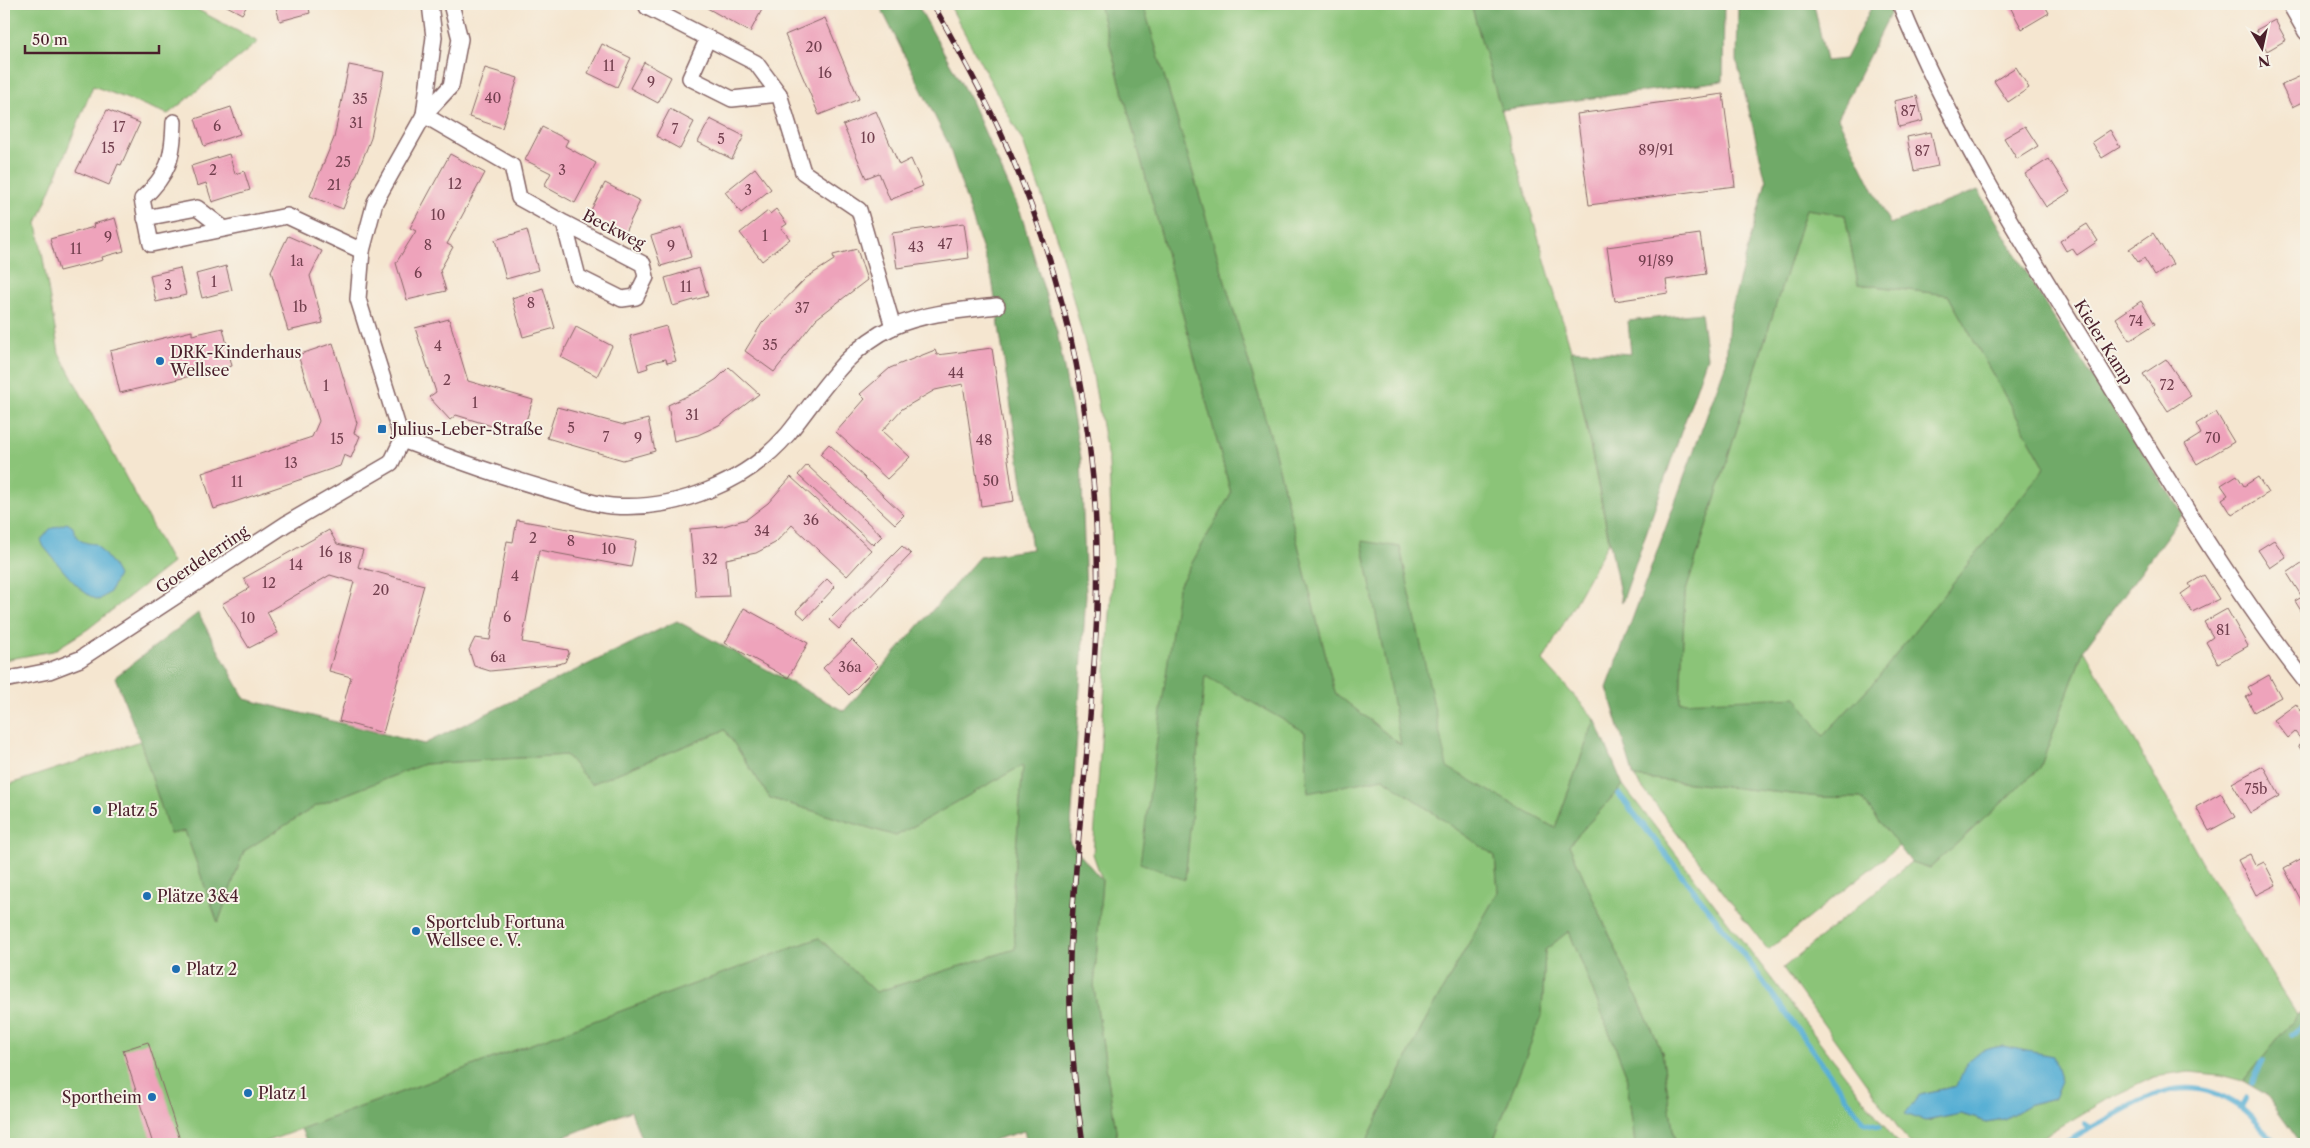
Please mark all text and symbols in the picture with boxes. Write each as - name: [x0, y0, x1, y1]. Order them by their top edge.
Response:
- scale bar: [25, 22, 159, 54]
- north arrow: [2238, 22, 2288, 72]
- text: 50 m: [32, 30, 68, 49]
- house number: 20: [806, 38, 823, 56]
- text: N: [2257, 51, 2271, 71]
- house number: 11: [603, 57, 615, 75]
- house number: 16: [818, 64, 832, 82]
- house number: 9: [647, 73, 655, 91]
- house number: 40: [485, 89, 502, 107]
- house number: 35: [352, 90, 368, 108]
- house number: 87: [1900, 102, 1916, 120]
- house number: 31: [349, 114, 363, 132]
- house number: 6: [213, 117, 221, 135]
- house number: 17: [113, 118, 125, 136]
- house number: 7: [672, 120, 679, 138]
- house number: 10: [861, 129, 875, 147]
- house number: 5: [717, 130, 725, 148]
- house number: 15: [101, 139, 115, 157]
- house number: 89/91: [1638, 141, 1674, 159]
- house number: 87: [1914, 142, 1930, 160]
- house number: 25: [335, 153, 351, 171]
- house number: 2: [209, 161, 217, 179]
- house number: 3: [558, 161, 566, 179]
- house number: 12: [448, 175, 462, 193]
- house number: 21: [327, 176, 341, 194]
- house number: 3: [744, 181, 752, 199]
- street label: Beckweg: [579, 205, 649, 254]
- house number: 10: [431, 206, 445, 224]
- house number: 1: [762, 227, 768, 245]
- house number: 9: [104, 228, 112, 246]
- house number: 47: [938, 235, 953, 253]
- house number: 8: [424, 236, 432, 254]
- house number: 9: [667, 237, 675, 255]
- house number: 43: [908, 238, 924, 256]
- house number: 11: [70, 240, 82, 258]
- house number: 1a: [290, 252, 304, 270]
- house number: 91/89: [1638, 252, 1674, 270]
- house number: 6: [414, 264, 422, 282]
- house number: 1: [211, 273, 217, 291]
- house number: 3: [164, 276, 172, 294]
- house number: 11: [680, 278, 692, 296]
- house number: 8: [527, 294, 535, 312]
- street label: Kieler Kamp: [2070, 296, 2138, 388]
- house number: 1b: [293, 298, 307, 316]
- house number: 37: [795, 299, 809, 317]
- house number: 74: [2129, 312, 2143, 330]
- house number: 35: [762, 336, 778, 354]
- house number: 4: [434, 337, 442, 355]
- place label: DRK-Kinderhaus Wellsee: [169, 342, 302, 380]
- marker: DRK-Kinderhaus Wellsee: [154, 355, 166, 367]
- house number: 44: [948, 364, 964, 382]
- house number: 2: [443, 371, 451, 389]
- house number: 72: [2160, 376, 2174, 394]
- house number: 1: [323, 377, 329, 395]
- house number: 1: [472, 394, 478, 412]
- house number: 31: [685, 406, 699, 424]
- place label: Julius-Leber-Straße: [389, 419, 543, 439]
- house number: 5: [567, 419, 575, 437]
- marker: Julius-Leber-Straße: [376, 423, 388, 435]
- house number: 7: [603, 428, 610, 446]
- house number: 9: [634, 429, 642, 447]
- house number: 70: [2205, 429, 2221, 447]
- house number: 15: [330, 430, 344, 448]
- house number: 48: [976, 431, 992, 449]
- house number: 13: [284, 454, 298, 472]
- house number: 50: [983, 472, 999, 490]
- house number: 11: [231, 473, 243, 491]
- house number: 36: [803, 511, 819, 529]
- street label: Goerdelerring: [152, 520, 253, 597]
- house number: 34: [754, 522, 770, 540]
- house number: 2: [529, 529, 537, 547]
- house number: 8: [567, 532, 575, 550]
- house number: 10: [602, 540, 616, 558]
- house number: 16: [319, 543, 333, 561]
- house number: 18: [338, 549, 352, 567]
- house number: 32: [702, 550, 718, 568]
- house number: 14: [289, 556, 303, 574]
- house number: 4: [511, 567, 519, 585]
- house number: 12: [262, 574, 276, 592]
- house number: 20: [373, 581, 390, 599]
- house number: 6: [503, 608, 511, 626]
- house number: 10: [241, 609, 255, 627]
- house number: 81: [2216, 621, 2230, 639]
- house number: 6a: [490, 648, 506, 666]
- house number: 36a: [838, 658, 862, 676]
- house number: 75b: [2245, 780, 2267, 798]
- place label: Platz 5: [107, 800, 158, 820]
- marker: Platz 5: [91, 804, 103, 816]
- place label: Plätze 3&4: [157, 886, 239, 906]
- marker: Plätze 3&4: [141, 890, 153, 902]
- place label: Sportclub Fortuna Wellsee e. V.: [425, 912, 565, 950]
- marker: Sportclub Fortuna Wellsee e. V.: [410, 925, 422, 937]
- place label: Platz 2: [186, 959, 237, 979]
- marker: Platz 2: [170, 963, 182, 975]
- place label: Platz 1: [258, 1083, 307, 1103]
- place label: Sportheim: [62, 1087, 142, 1107]
- marker: Platz 1: [242, 1087, 254, 1099]
- marker: Sportheim: [146, 1091, 158, 1103]

